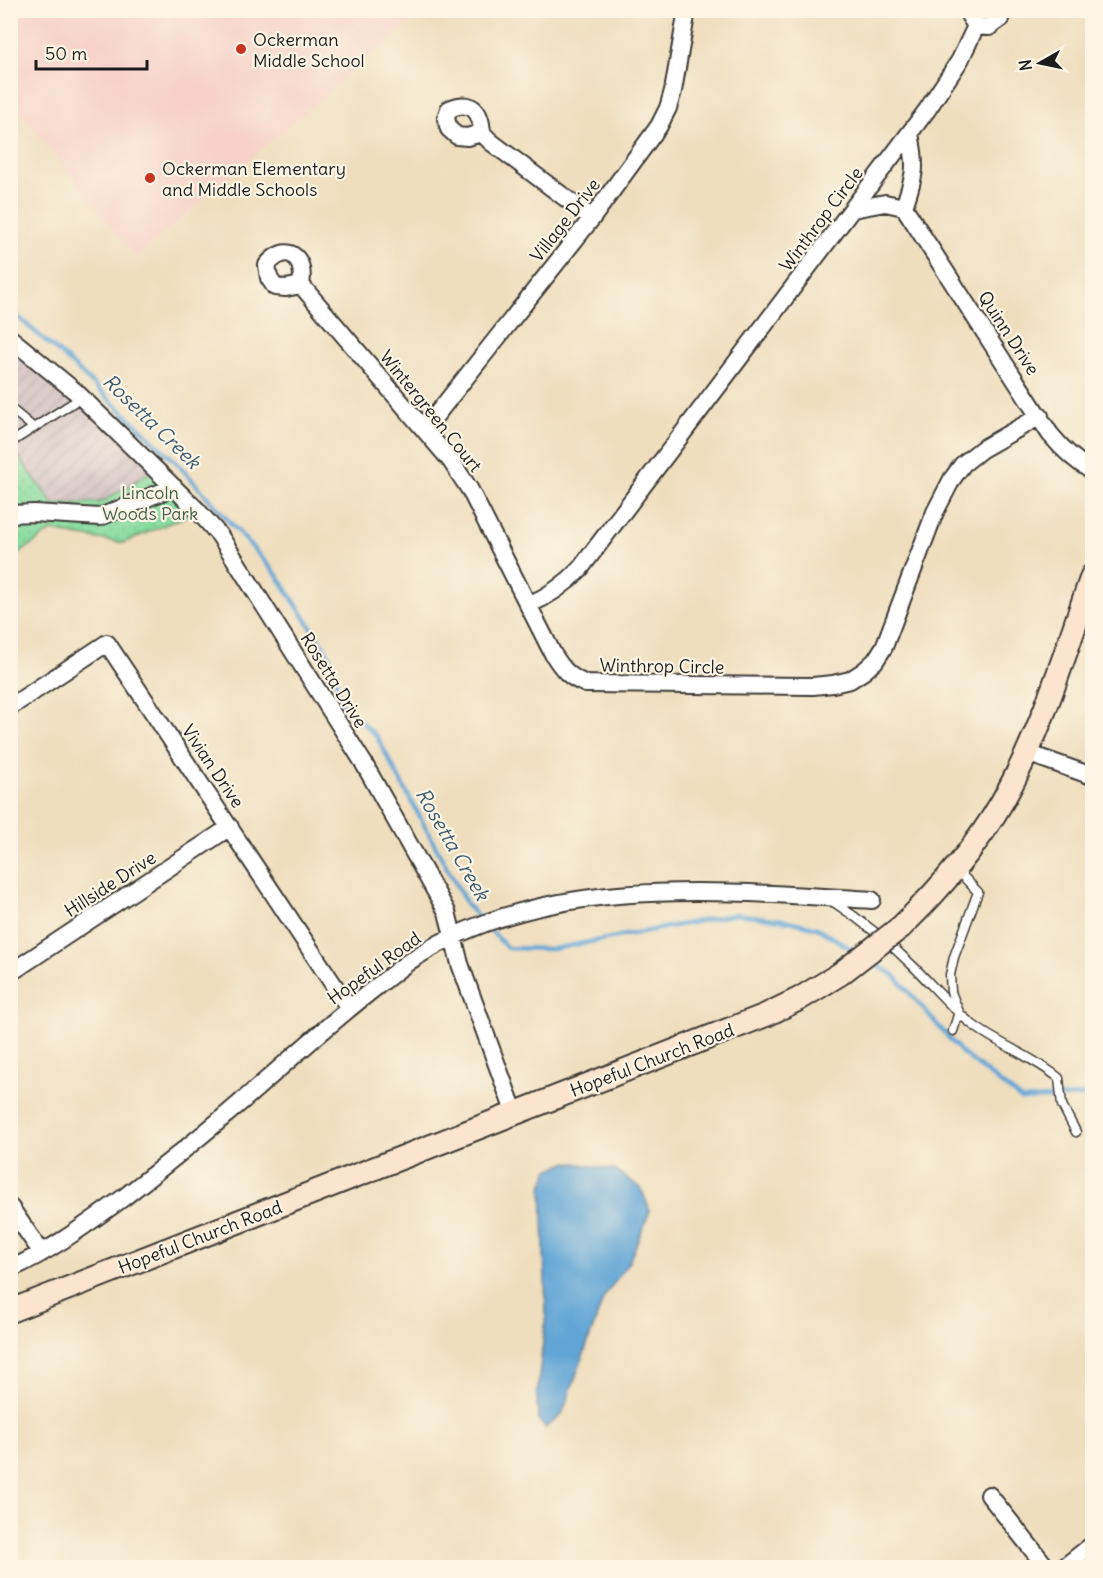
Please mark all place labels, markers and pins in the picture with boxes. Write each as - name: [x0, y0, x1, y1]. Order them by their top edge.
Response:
- place label: Ockerman Middle School: [253, 28, 365, 72]
- marker: Ockerman Middle School: [234, 42, 248, 56]
- place label: Ockerman Elementary and Middle Schools: [162, 157, 346, 201]
- marker: Ockerman Elementary and Middle Schools: [143, 171, 157, 185]

